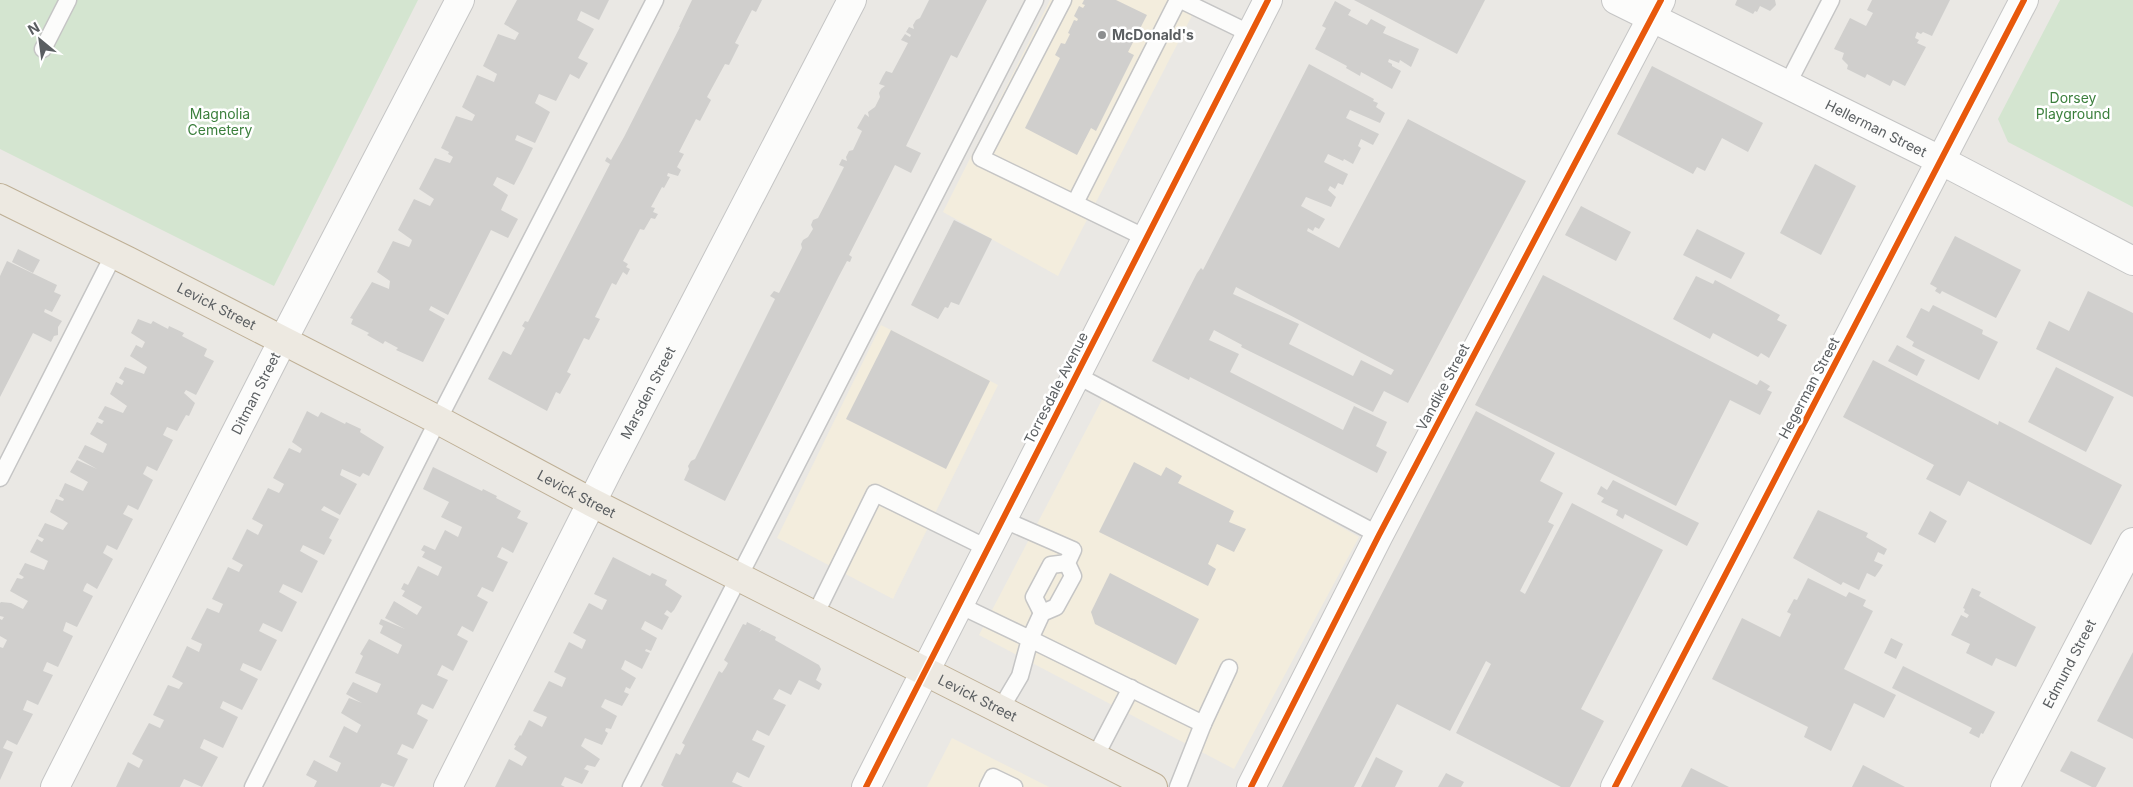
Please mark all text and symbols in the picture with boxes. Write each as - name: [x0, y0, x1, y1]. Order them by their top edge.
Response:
- north arrow: [15, 15, 65, 65]
- text: N: [25, 18, 42, 38]
- place label: McDonald's: [1112, 26, 1194, 43]
- marker: McDonald's: [1096, 29, 1108, 41]
- park label: Dorsey Playground: [2036, 89, 2110, 122]
- street label: Hellerman Street: [1823, 96, 1930, 160]
- park label: Magnolia Cemetery: [188, 105, 253, 138]
- street label: Levick Street: [174, 279, 259, 333]
- street label: Torresdale Avenue: [1020, 329, 1091, 447]
- street label: Hegerman Street: [1775, 334, 1843, 441]
- street label: Vandike Street: [1413, 340, 1473, 433]
- street label: Marsden Street: [617, 343, 679, 442]
- street label: Ditman Street: [227, 349, 284, 437]
- street label: Levick Street: [535, 466, 619, 521]
- street label: Edmund Street: [2039, 616, 2099, 711]
- street label: Levick Street: [935, 670, 1020, 725]

